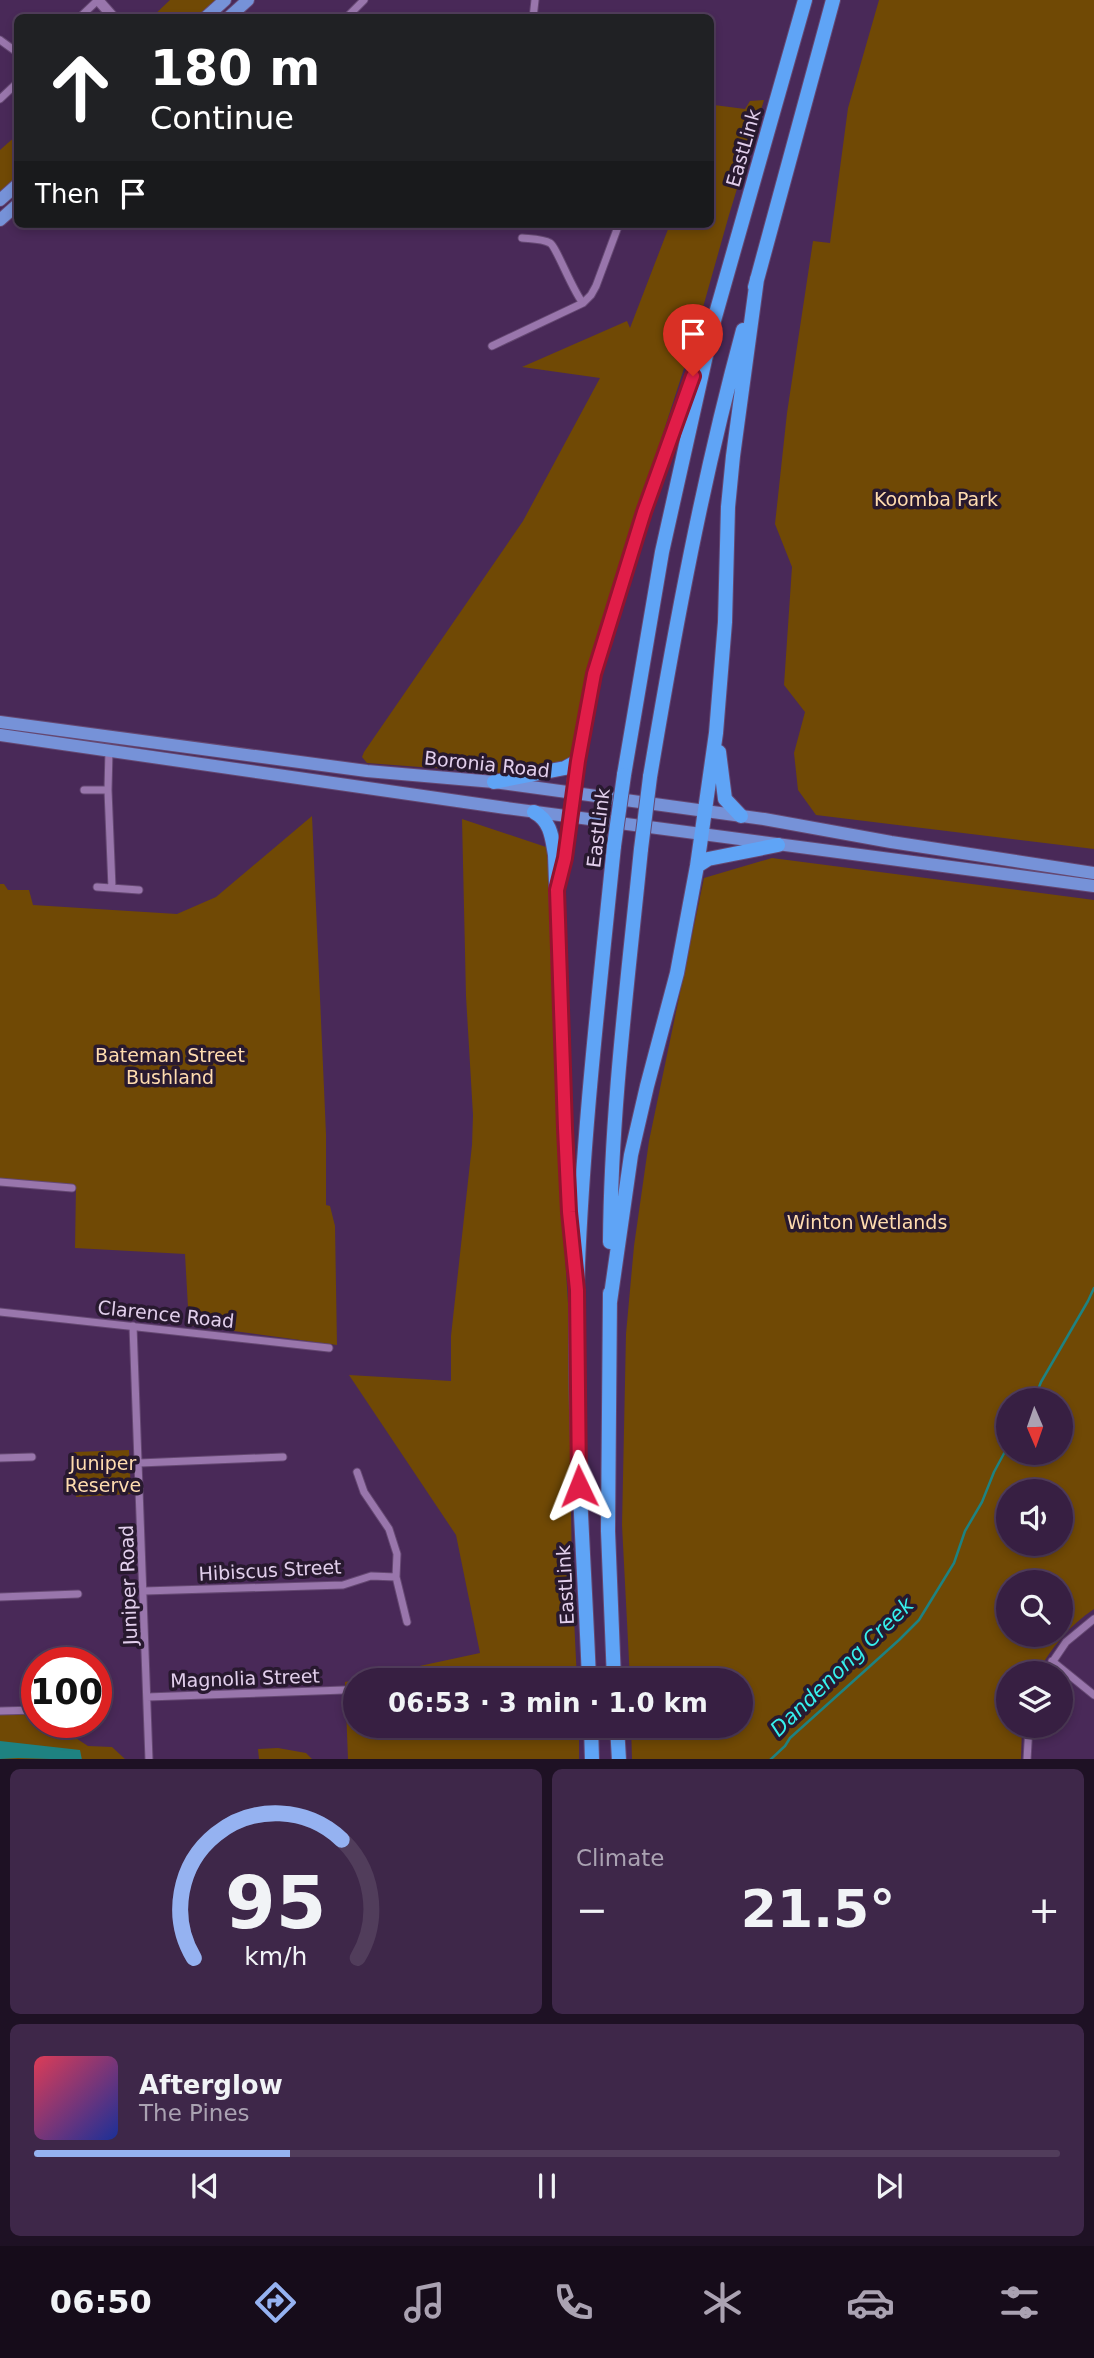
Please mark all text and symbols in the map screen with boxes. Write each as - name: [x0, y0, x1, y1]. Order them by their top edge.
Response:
- text: 180 m: [150, 40, 320, 97]
- icon: ahead: [35, 42, 126, 133]
- text: Continue: [150, 99, 294, 137]
- street label: EastLink: [721, 107, 765, 189]
- icon: arrive: [114, 175, 152, 213]
- text: Then: [35, 179, 100, 209]
- pin: [663, 304, 723, 376]
- icon: arrive: [674, 315, 712, 353]
- park label: Koomba Park: [874, 488, 998, 510]
- street label: Boronia Road: [423, 746, 551, 782]
- street label: EastLink: [582, 787, 614, 869]
- park label: Bateman Street Bushland: [95, 1044, 245, 1088]
- park label: Winton Wetlands: [787, 1211, 947, 1233]
- street label: Clarence Road: [97, 1296, 235, 1332]
- north arrow: [996, 1388, 1073, 1465]
- map controls: [996, 1388, 1073, 1738]
- position arrow: [542, 1449, 616, 1523]
- park label: Juniper Reserve: [65, 1452, 141, 1496]
- button: sound: [996, 1479, 1073, 1556]
- street label: Juniper Road: [115, 1525, 141, 1646]
- street label: EastLink: [552, 1545, 578, 1625]
- street label: Hibiscus Street: [198, 1555, 342, 1585]
- button: search: [996, 1570, 1073, 1647]
- water label: Dandenong Creek: [766, 1592, 919, 1741]
- speed limit sign: 100: [21, 1647, 112, 1738]
- button: layers: [996, 1661, 1073, 1738]
- street label: Magnolia Street: [170, 1664, 320, 1692]
- text: 06:53 · 3 min · 1.0 km: [388, 1688, 708, 1718]
- text: Climate: [576, 1845, 665, 1871]
- text: 95: [225, 1860, 327, 1945]
- text: 21.5°: [741, 1879, 895, 1939]
- text: −: [576, 1888, 608, 1932]
- text: +: [1028, 1888, 1060, 1932]
- text: km/h: [244, 1941, 308, 1970]
- text: Afterglow: [139, 2070, 283, 2100]
- text: The Pines: [139, 2100, 250, 2126]
- icon: previous: [186, 2167, 224, 2205]
- icon: pause: [528, 2167, 566, 2205]
- icon: next: [870, 2167, 908, 2205]
- icon: directions: [251, 2278, 300, 2327]
- icon: music: [400, 2278, 449, 2327]
- icon: phone: [549, 2278, 598, 2327]
- icon: climate: [698, 2278, 747, 2327]
- icon: car: [846, 2278, 895, 2327]
- icon: filters: [995, 2278, 1044, 2327]
- text: 06:50: [50, 2283, 152, 2321]

